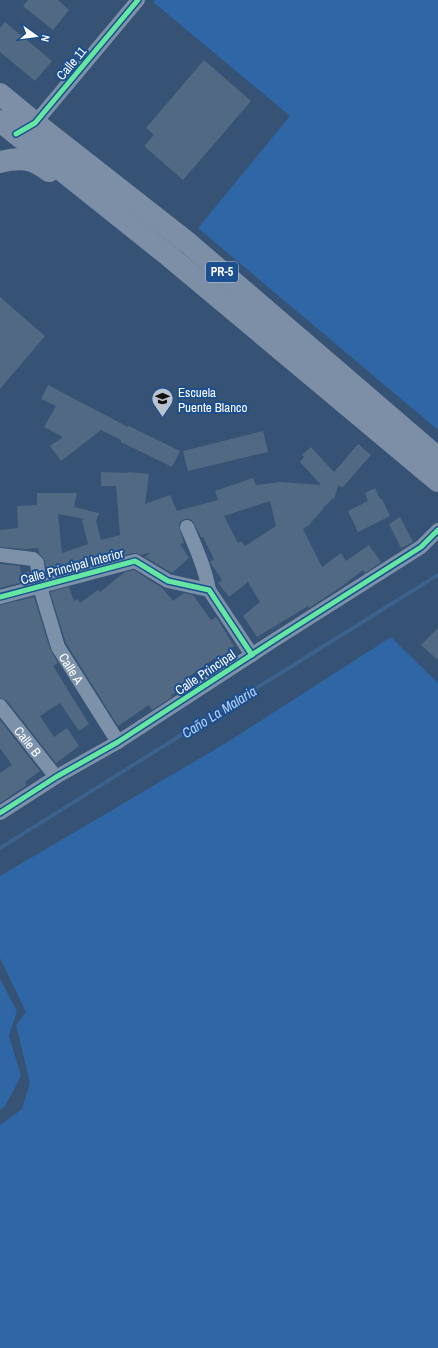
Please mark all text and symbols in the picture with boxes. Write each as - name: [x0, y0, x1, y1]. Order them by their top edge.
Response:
- north arrow: [16, 16, 56, 56]
- text: N: [38, 34, 53, 43]
- street label: Calle 11: [53, 43, 90, 83]
- road number: PR-5: [206, 262, 238, 282]
- place label: Escuela Puente Blanco: [178, 384, 247, 416]
- school or university icon: Escuela Puente Blanco: [150, 386, 176, 419]
- street label: Calle Principal Interior: [19, 544, 126, 588]
- street label: Calle Principal: [172, 646, 239, 699]
- street label: Calle A: [55, 650, 88, 688]
- water label: Caño La Malaria: [178, 682, 260, 742]
- street label: Calle B: [10, 723, 45, 760]

